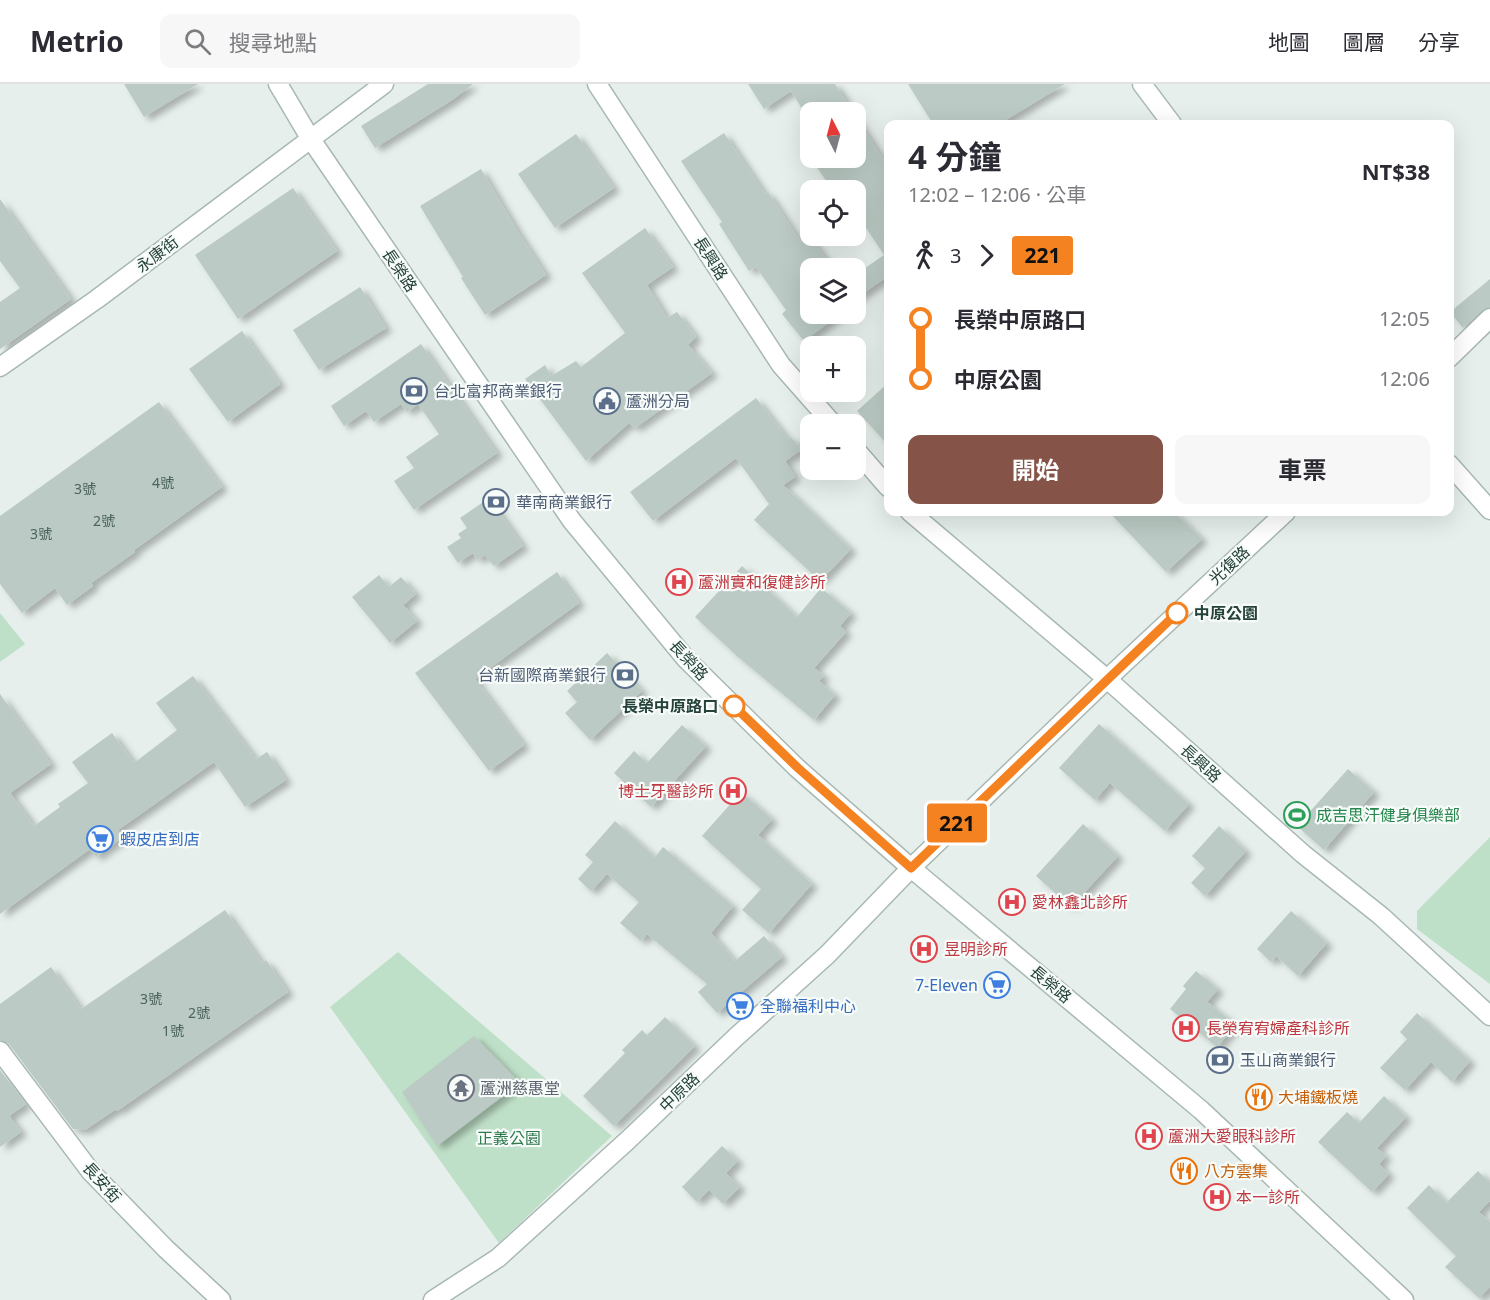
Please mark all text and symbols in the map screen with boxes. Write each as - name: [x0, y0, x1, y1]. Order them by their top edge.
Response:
- search box: [160, 14, 580, 68]
- text: Metrio: [30, 22, 124, 60]
- icon: search: [181, 25, 214, 58]
- text: 搜尋地點: [229, 27, 317, 57]
- text: 地圖: [1268, 28, 1310, 56]
- text: 圖層: [1343, 28, 1385, 56]
- text: 分享: [1418, 28, 1460, 56]
- north arrow: [800, 102, 866, 168]
- map controls: [800, 102, 866, 480]
- text: 4 分鐘: [908, 134, 1001, 179]
- text: NT$38: [1362, 156, 1430, 186]
- button: locate: [800, 180, 866, 246]
- text: 12:02 – 12:06 · 公車: [908, 181, 1086, 208]
- street label: 永康街: [131, 231, 183, 277]
- street label: 長興路: [689, 232, 733, 284]
- icon: walk: [908, 239, 941, 272]
- icon: forward: [970, 239, 1003, 272]
- text: 221: [1024, 241, 1061, 269]
- text: 3: [950, 242, 961, 269]
- street label: 長榮路: [377, 244, 423, 296]
- button: layers: [800, 258, 866, 324]
- text: 長榮中原路口: [954, 304, 1086, 334]
- text: 12:05: [1379, 305, 1430, 332]
- button: +: [800, 336, 866, 402]
- text: 中原公園: [954, 364, 1042, 394]
- text: 12:06: [1379, 365, 1430, 392]
- bank icon: 台北富邦商業銀行: [399, 376, 429, 406]
- place label: 台北富邦商業銀行: [434, 380, 562, 402]
- public building icon: 蘆洲分局: [592, 386, 622, 416]
- place label: 蘆洲分局: [626, 390, 690, 412]
- button: −: [800, 414, 866, 480]
- button: 開始: [908, 435, 1163, 504]
- button: 車票: [1175, 435, 1430, 504]
- house number: 4號: [152, 473, 174, 492]
- house number: 3號: [74, 479, 96, 498]
- bank icon: 華南商業銀行: [481, 487, 511, 517]
- place label: 華南商業銀行: [516, 491, 612, 513]
- house number: 2號: [93, 511, 115, 530]
- house number: 3號: [30, 524, 52, 543]
- street label: 光復路: [1204, 541, 1254, 589]
- hospital icon: 蘆洲實和復健診所: [664, 567, 694, 597]
- place label: 蘆洲實和復健診所: [698, 571, 826, 593]
- marker: 中原公園: [1166, 602, 1188, 624]
- place label: 中原公園: [1194, 602, 1258, 624]
- street label: 長榮路: [665, 635, 713, 685]
- bank icon: 台新國際商業銀行: [610, 660, 640, 690]
- place label: 台新國際商業銀行: [478, 664, 606, 686]
- place label: 長榮中原路口: [622, 695, 718, 717]
- marker: 長榮中原路口: [723, 695, 745, 717]
- street label: 長興路: [1176, 739, 1226, 787]
- hospital icon: 博士牙醫診所: [718, 776, 748, 806]
- place label: 博士牙醫診所: [618, 780, 714, 802]
- sports icon: 成吉思汗健身俱樂部: [1282, 800, 1312, 830]
- line badge: 221: [922, 804, 992, 842]
- place label: 成吉思汗健身俱樂部: [1316, 804, 1460, 826]
- text: 221: [939, 809, 975, 837]
- supermarket icon: 蝦皮店到店: [85, 824, 115, 854]
- place label: 蝦皮店到店: [120, 828, 200, 850]
- hospital icon: 愛林鑫北診所: [997, 887, 1027, 917]
- place label: 愛林鑫北診所: [1032, 891, 1128, 913]
- hospital icon: 昱明診所: [909, 934, 939, 964]
- place label: 昱明診所: [944, 938, 1008, 960]
- street label: 長榮路: [1026, 960, 1076, 1008]
- supermarket icon: 7-Eleven: [982, 970, 1012, 1000]
- place label: 7-Eleven: [915, 974, 978, 996]
- house number: 3號: [140, 989, 162, 1008]
- supermarket icon: 全聯福利中心: [725, 991, 755, 1021]
- place label: 全聯福利中心: [760, 995, 856, 1017]
- house number: 2號: [188, 1003, 210, 1022]
- hospital icon: 長榮宥宥婦產科診所: [1171, 1013, 1201, 1043]
- place label: 長榮宥宥婦產科診所: [1206, 1017, 1350, 1039]
- house number: 1號: [162, 1021, 184, 1040]
- bank icon: 玉山商業銀行: [1205, 1045, 1235, 1075]
- place label: 玉山商業銀行: [1240, 1049, 1336, 1071]
- street label: 中原路: [654, 1067, 704, 1117]
- temple icon: 蘆洲慈惠堂: [446, 1073, 476, 1103]
- place label: 蘆洲慈惠堂: [480, 1077, 560, 1099]
- restaurant icon: 大埔鐵板燒: [1244, 1082, 1274, 1112]
- place label: 大埔鐵板燒: [1278, 1086, 1358, 1108]
- hospital icon: 蘆洲大愛眼科診所: [1134, 1121, 1164, 1151]
- place label: 蘆洲大愛眼科診所: [1168, 1125, 1296, 1147]
- park label: 正義公園: [477, 1127, 541, 1149]
- restaurant icon: 八方雲集: [1169, 1156, 1199, 1186]
- street label: 長安街: [78, 1157, 126, 1207]
- place label: 八方雲集: [1204, 1160, 1268, 1182]
- hospital icon: 本一診所: [1202, 1182, 1232, 1212]
- place label: 本一診所: [1236, 1186, 1300, 1208]

